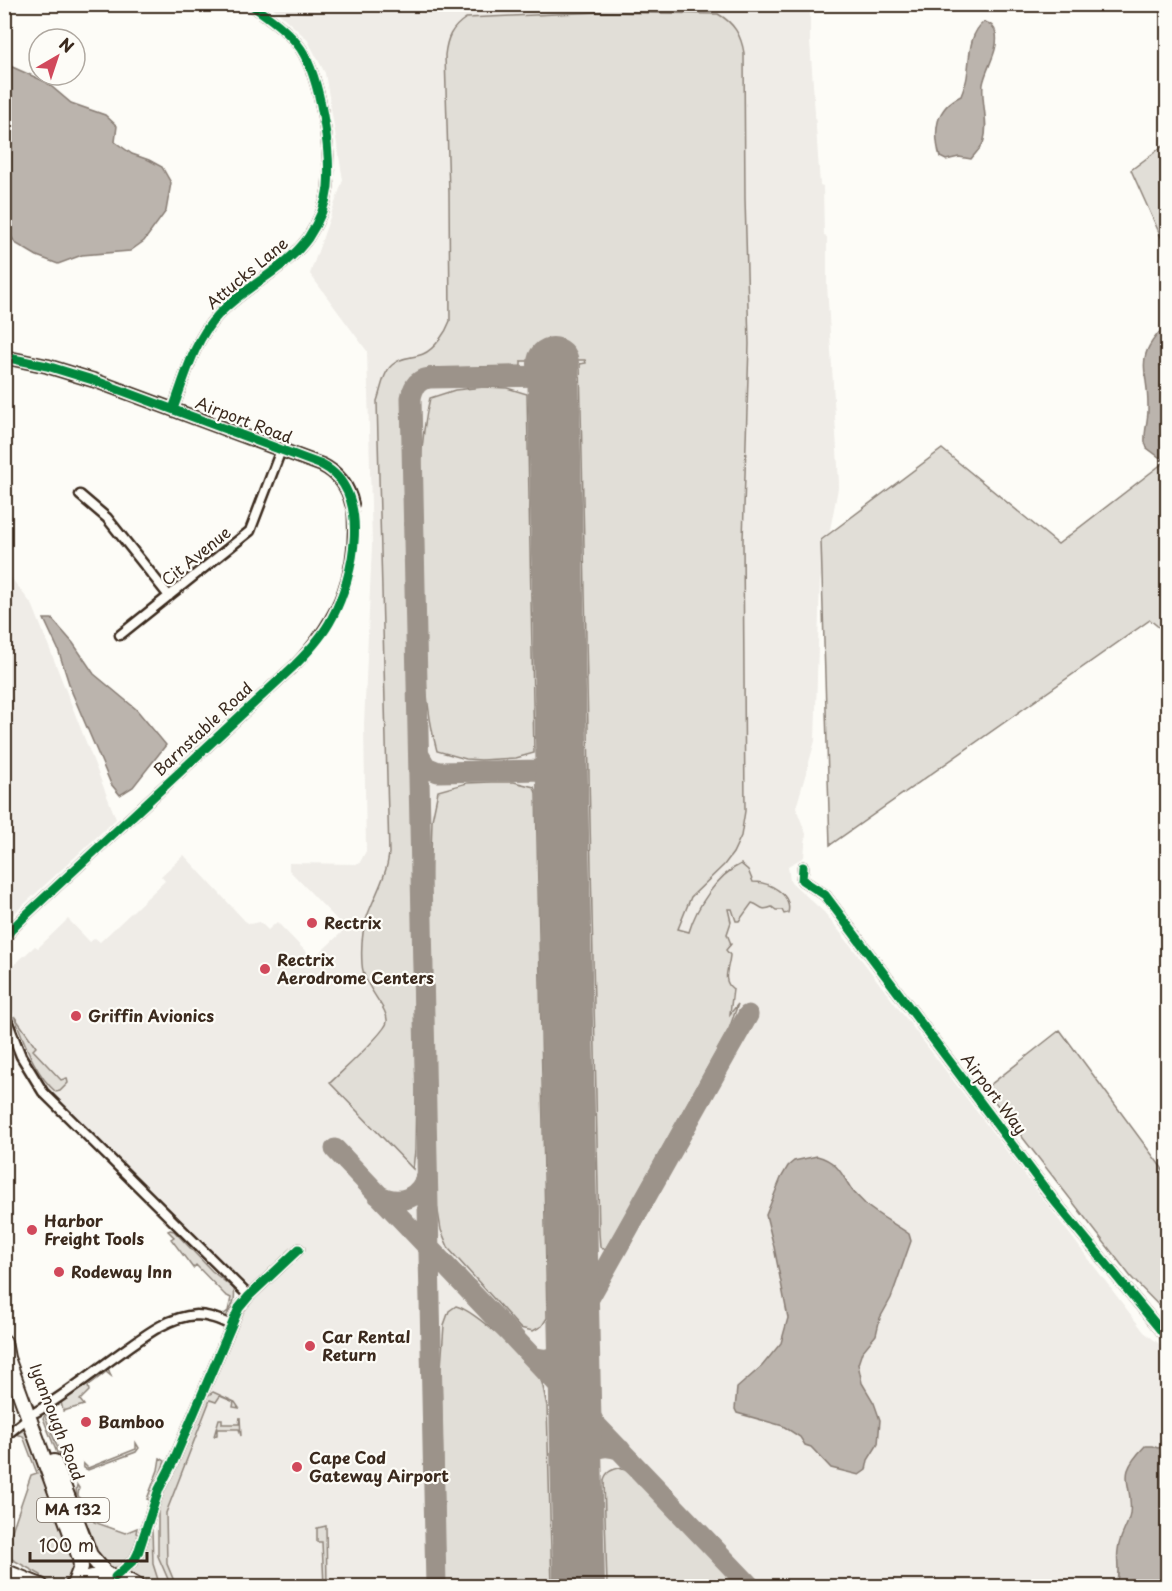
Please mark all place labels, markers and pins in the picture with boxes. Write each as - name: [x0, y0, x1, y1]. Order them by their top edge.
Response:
- place label: Rectrix: [324, 910, 381, 934]
- marker: Rectrix: [305, 916, 319, 930]
- place label: Rectrix Aerodrome Centers: [276, 947, 434, 989]
- marker: Rectrix Aerodrome Centers: [258, 962, 272, 976]
- place label: Griffin Avionics: [88, 1003, 214, 1027]
- marker: Griffin Avionics: [69, 1009, 83, 1023]
- place label: Harbor Freight Tools: [44, 1208, 145, 1250]
- marker: Harbor Freight Tools: [25, 1223, 39, 1237]
- place label: Rodeway Inn: [71, 1259, 172, 1283]
- marker: Rodeway Inn: [52, 1265, 66, 1279]
- place label: Car Rental Return: [322, 1324, 411, 1366]
- marker: Car Rental Return: [303, 1339, 317, 1353]
- place label: Bamboo: [98, 1409, 165, 1433]
- marker: Bamboo: [79, 1415, 93, 1429]
- place label: Cape Cod Gateway Airport: [309, 1445, 449, 1487]
- marker: Cape Cod Gateway Airport: [290, 1460, 304, 1474]

